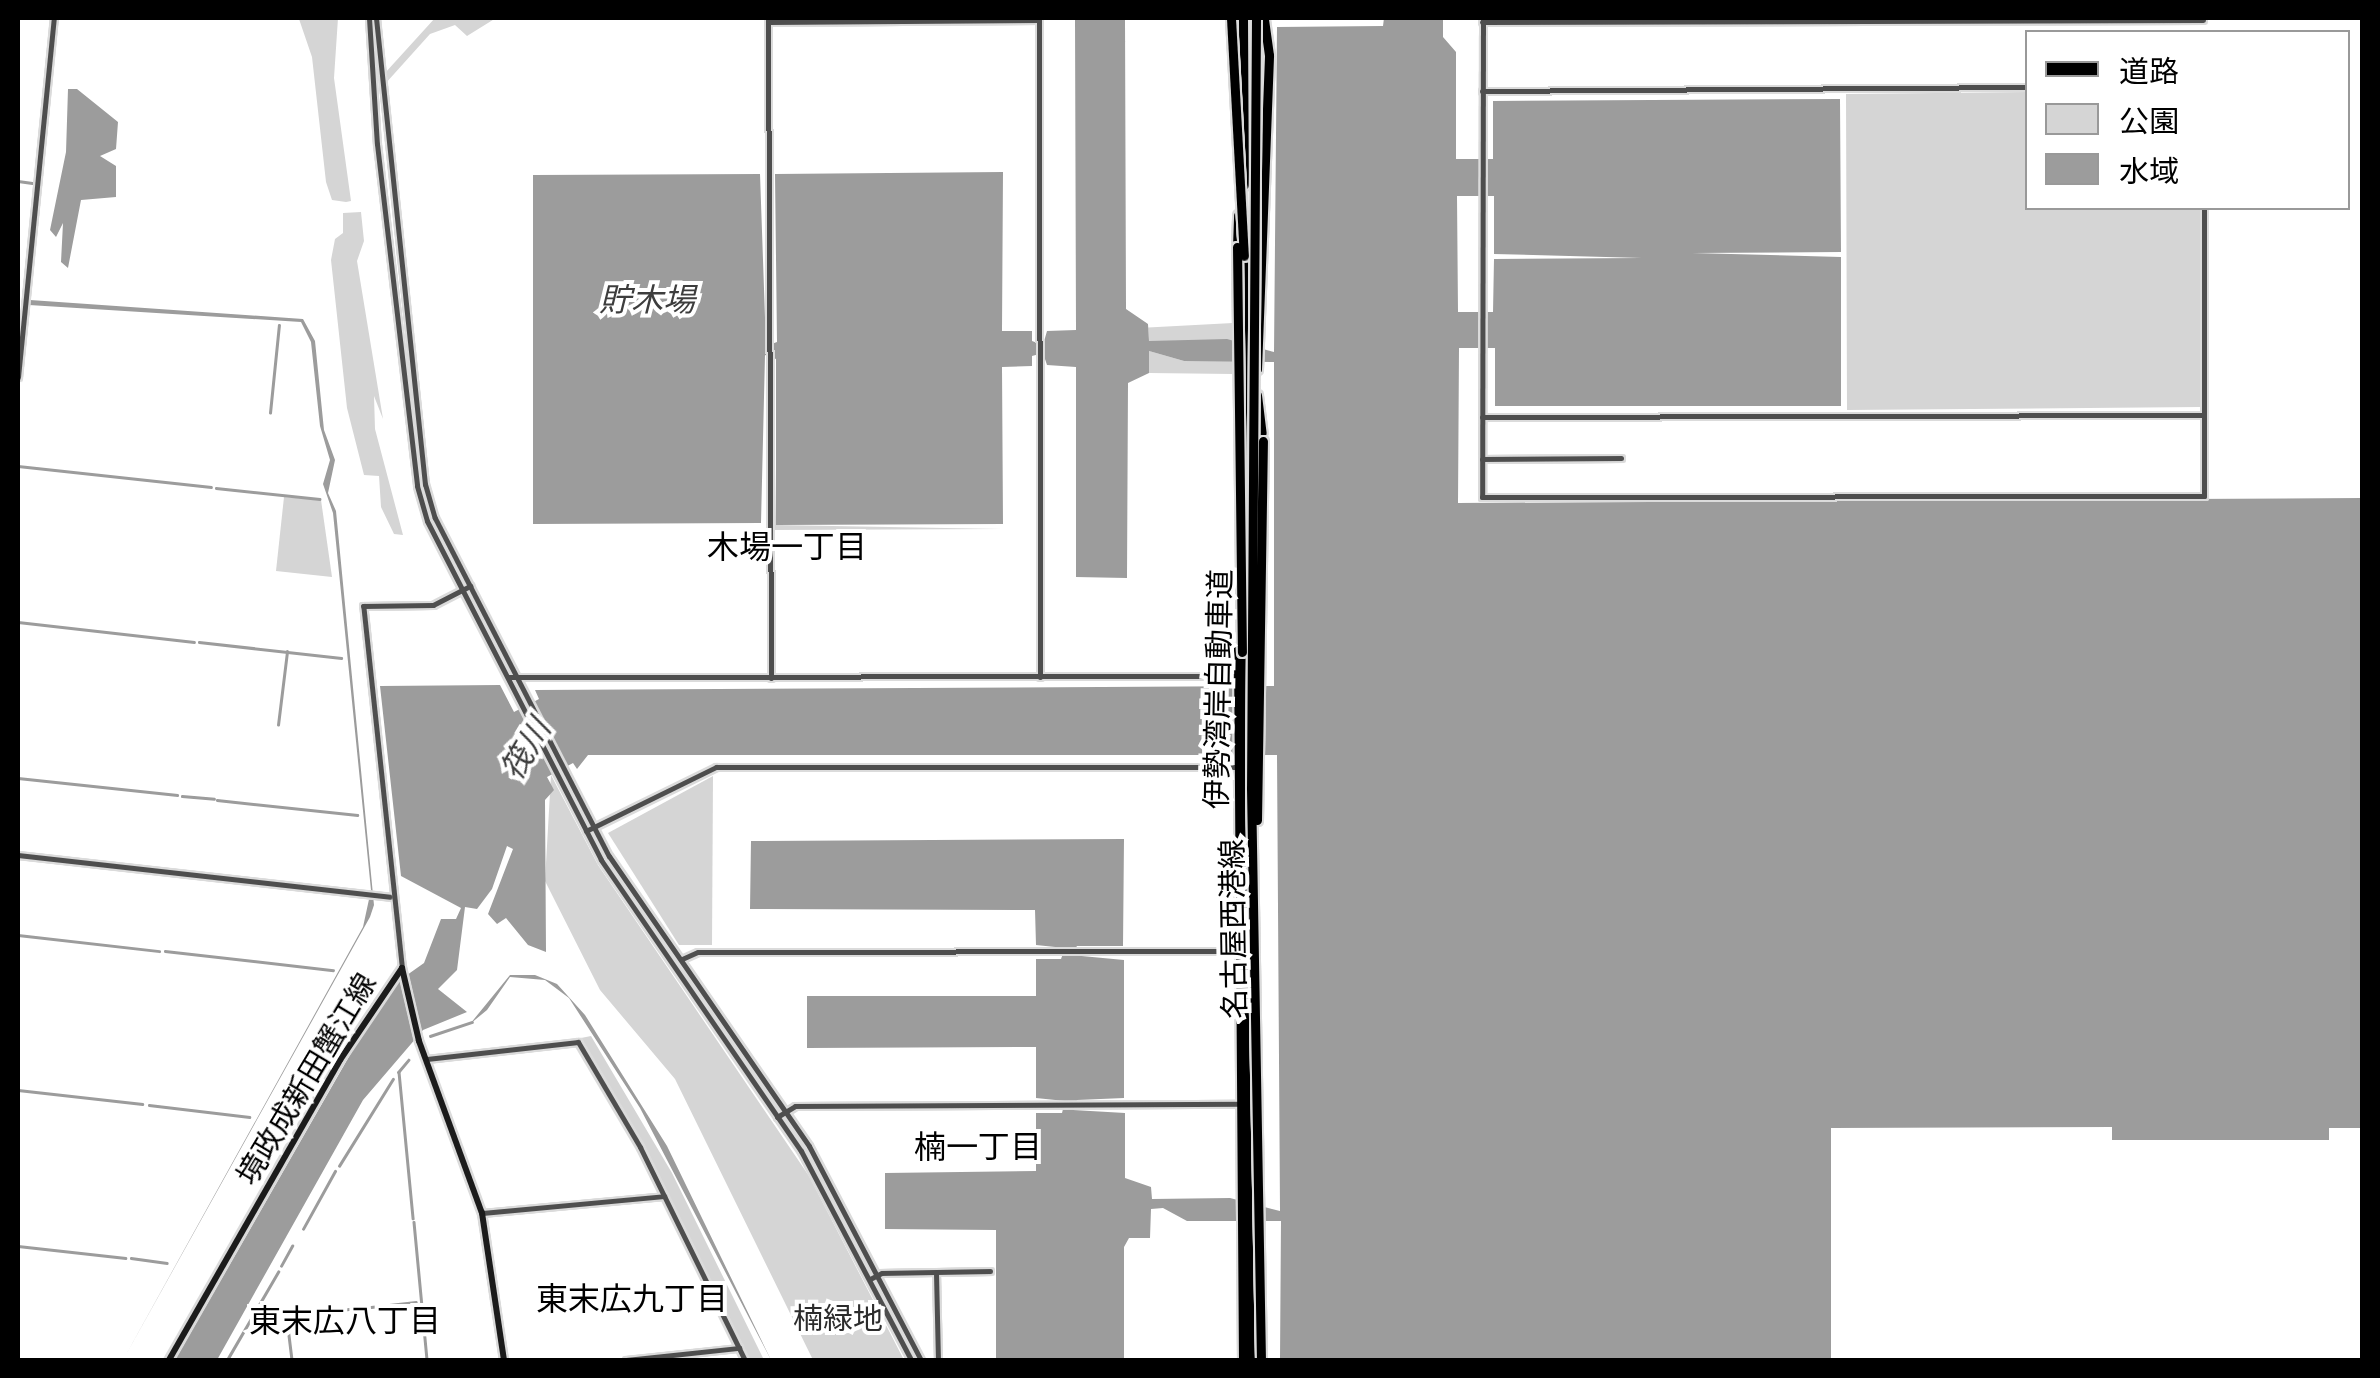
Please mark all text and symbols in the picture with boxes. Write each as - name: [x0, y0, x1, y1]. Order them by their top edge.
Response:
- legend: [2025, 30, 2350, 210]
- text: 道路: [2119, 50, 2179, 91]
- text: 公園: [2119, 100, 2179, 141]
- text: 水域: [2119, 150, 2179, 191]
- water label: 貯木場: [599, 280, 695, 318]
- district label: 木場一丁目: [707, 527, 867, 565]
- street label: 伊勢湾岸自動車道: [1198, 569, 1238, 809]
- water label: 筏川: [492, 712, 558, 786]
- street label: 名古屋西港線: [1213, 839, 1253, 1019]
- street label: 境政成新田蟹江線: [229, 967, 383, 1191]
- district label: 楠一丁目: [914, 1127, 1042, 1165]
- district label: 東末広九丁目: [536, 1279, 728, 1317]
- park label: 楠緑地: [793, 1300, 883, 1336]
- district label: 東末広八丁目: [249, 1301, 441, 1339]

